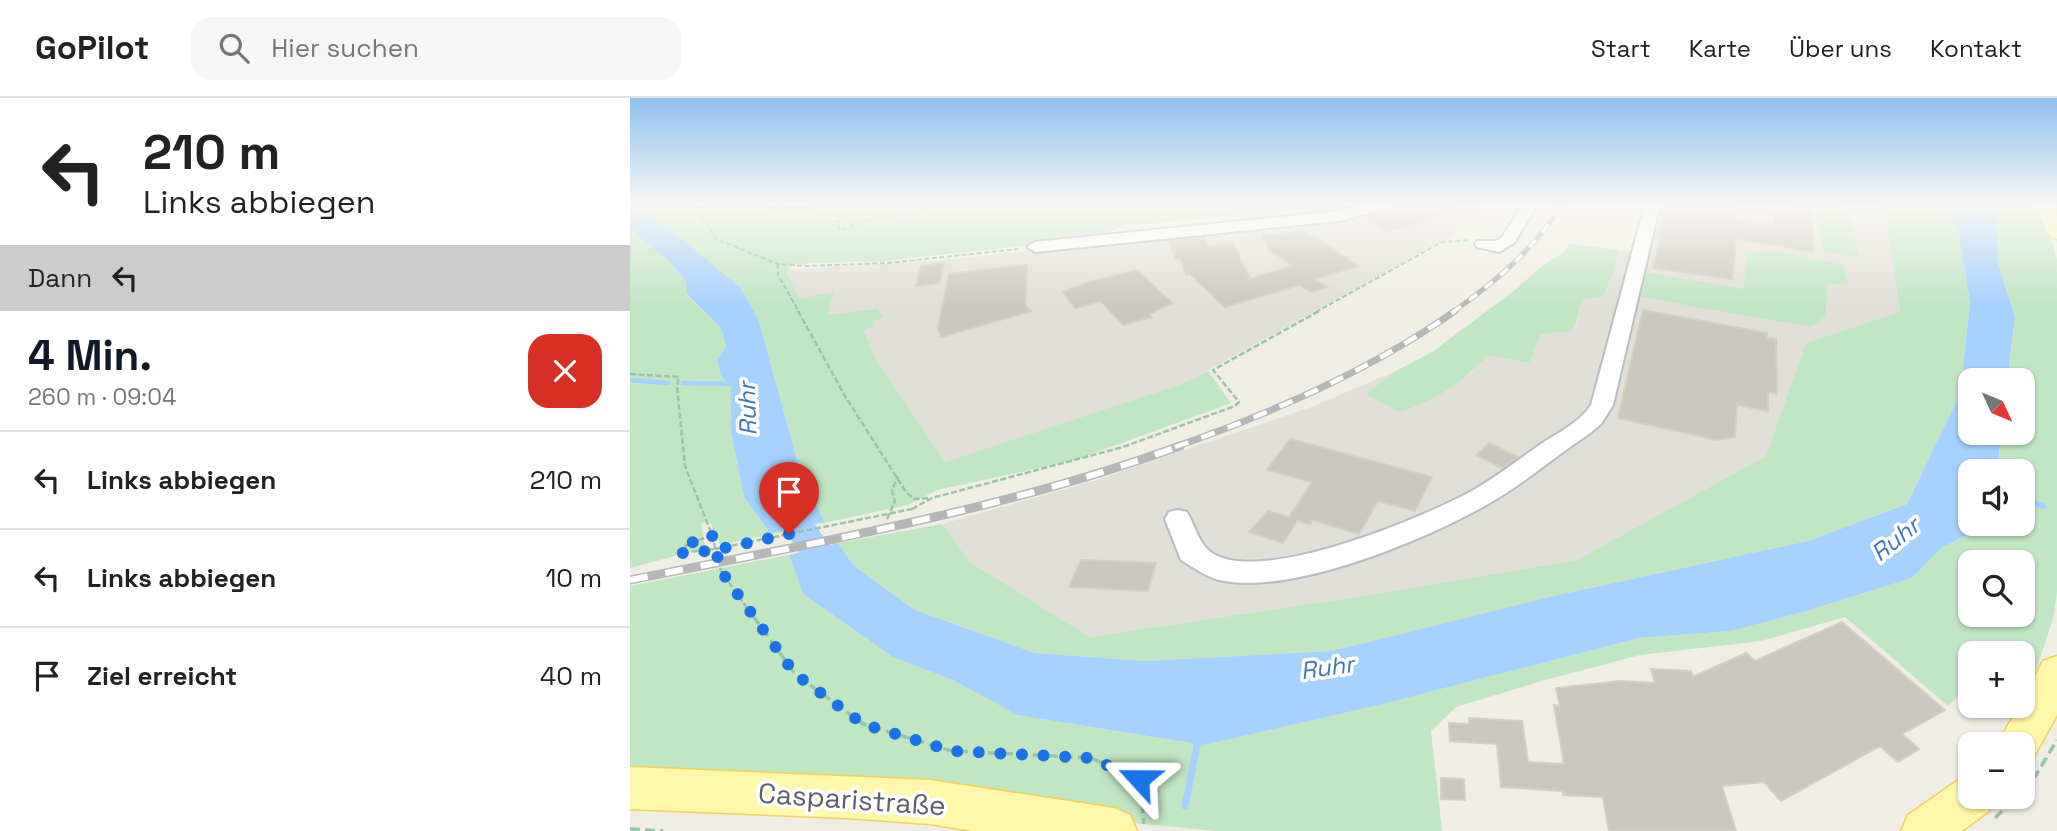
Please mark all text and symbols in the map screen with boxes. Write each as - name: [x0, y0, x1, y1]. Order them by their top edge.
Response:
- search box: [191, 17, 681, 80]
- text: GoPilot: [35, 27, 149, 69]
- icon: search: [215, 29, 253, 67]
- text: Hier suchen: [271, 31, 419, 65]
- text: Start: [1591, 33, 1651, 64]
- text: Karte: [1689, 33, 1751, 64]
- text: Über uns: [1789, 33, 1892, 64]
- text: Kontakt: [1930, 33, 2022, 64]
- text: 210 m: [143, 121, 280, 183]
- icon: left: [28, 126, 119, 217]
- text: Links abbiegen: [143, 182, 375, 222]
- icon: left: [106, 259, 144, 297]
- text: Dann: [28, 261, 92, 295]
- text: 4 Min.: [28, 329, 152, 382]
- button: close: [528, 334, 602, 408]
- north arrow: [1958, 368, 2035, 444]
- map controls: [1958, 368, 2035, 809]
- water label: Ruhr: [730, 379, 763, 436]
- text: 260 m · 09:04: [28, 382, 176, 412]
- button: sound: [1958, 459, 2035, 536]
- icon: left: [28, 461, 66, 499]
- pin: [759, 462, 819, 534]
- text: Links abbiegen: [87, 463, 276, 497]
- text: 210 m: [530, 463, 602, 497]
- icon: arrive: [770, 473, 808, 511]
- water label: Ruhr: [1864, 508, 1928, 568]
- button: search: [1958, 550, 2035, 627]
- icon: left: [28, 559, 66, 597]
- text: Links abbiegen: [87, 561, 276, 595]
- text: 10 m: [545, 561, 602, 595]
- button: +: [1958, 641, 2035, 718]
- water label: Ruhr: [1298, 648, 1359, 686]
- icon: arrive: [28, 657, 66, 695]
- text: Ziel erreicht: [87, 659, 237, 693]
- text: 40 m: [540, 659, 602, 693]
- button: −: [1958, 732, 2035, 809]
- position arrow: [1102, 742, 1176, 816]
- street label: Casparistraße: [757, 774, 947, 824]

